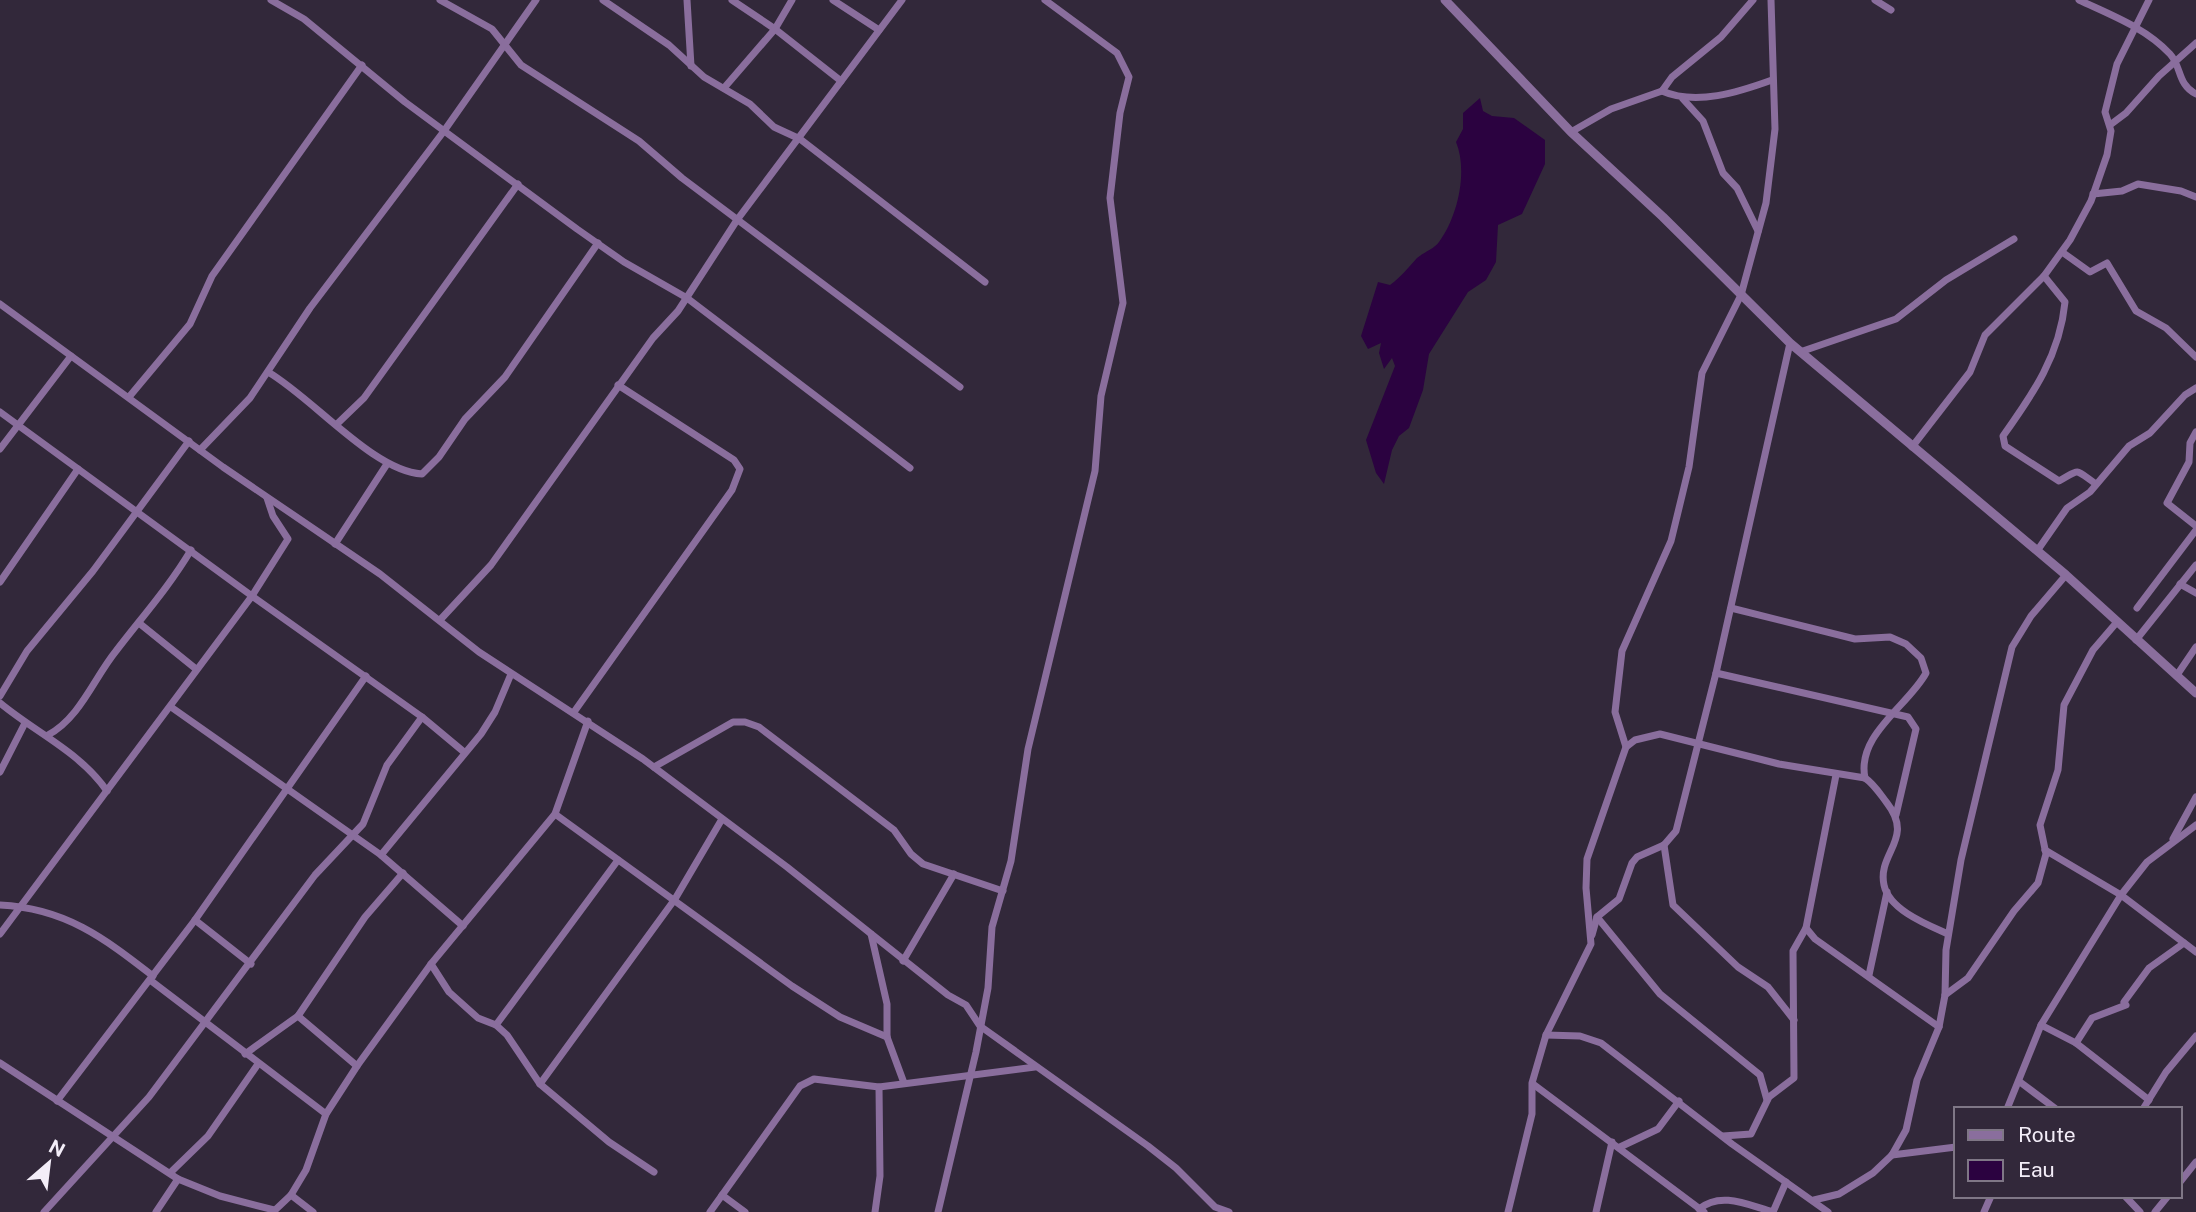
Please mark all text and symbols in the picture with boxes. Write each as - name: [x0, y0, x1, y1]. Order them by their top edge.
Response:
- legend: [1954, 1107, 2182, 1198]
- text: Route: [2018, 1122, 2076, 1147]
- north arrow: [14, 1128, 84, 1198]
- text: N: [45, 1135, 69, 1161]
- text: Eau: [2018, 1157, 2055, 1182]

